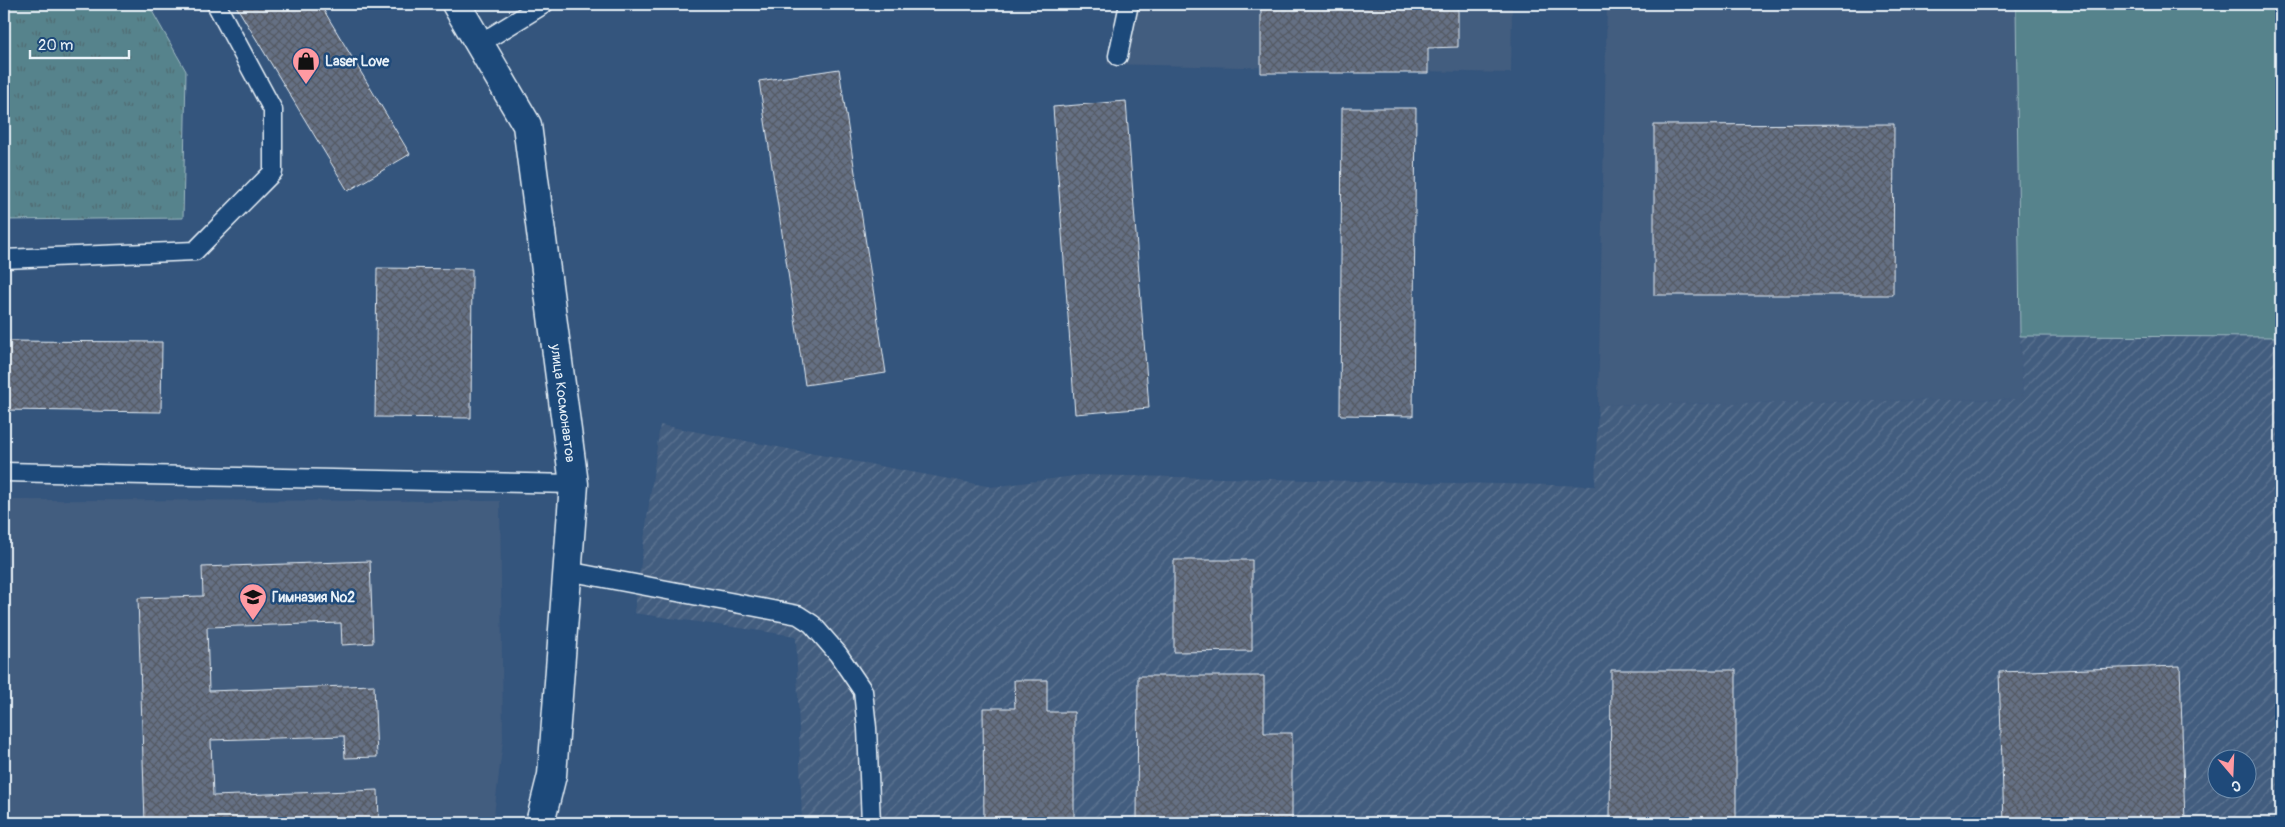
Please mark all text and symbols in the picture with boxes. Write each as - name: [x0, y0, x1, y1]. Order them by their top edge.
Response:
- scale bar: [30, 28, 129, 60]
- text: 20 m: [38, 36, 73, 55]
- shop icon: Laser Love: [291, 46, 321, 85]
- place label: Laser Love: [325, 53, 390, 70]
- street label: улица Космонавтов: [547, 342, 580, 464]
- school or university icon: Гимназия №2: [238, 582, 268, 621]
- place label: Гимназия №2: [272, 589, 355, 606]
- north arrow: [2208, 750, 2258, 800]
- text: С: [2229, 776, 2243, 795]

